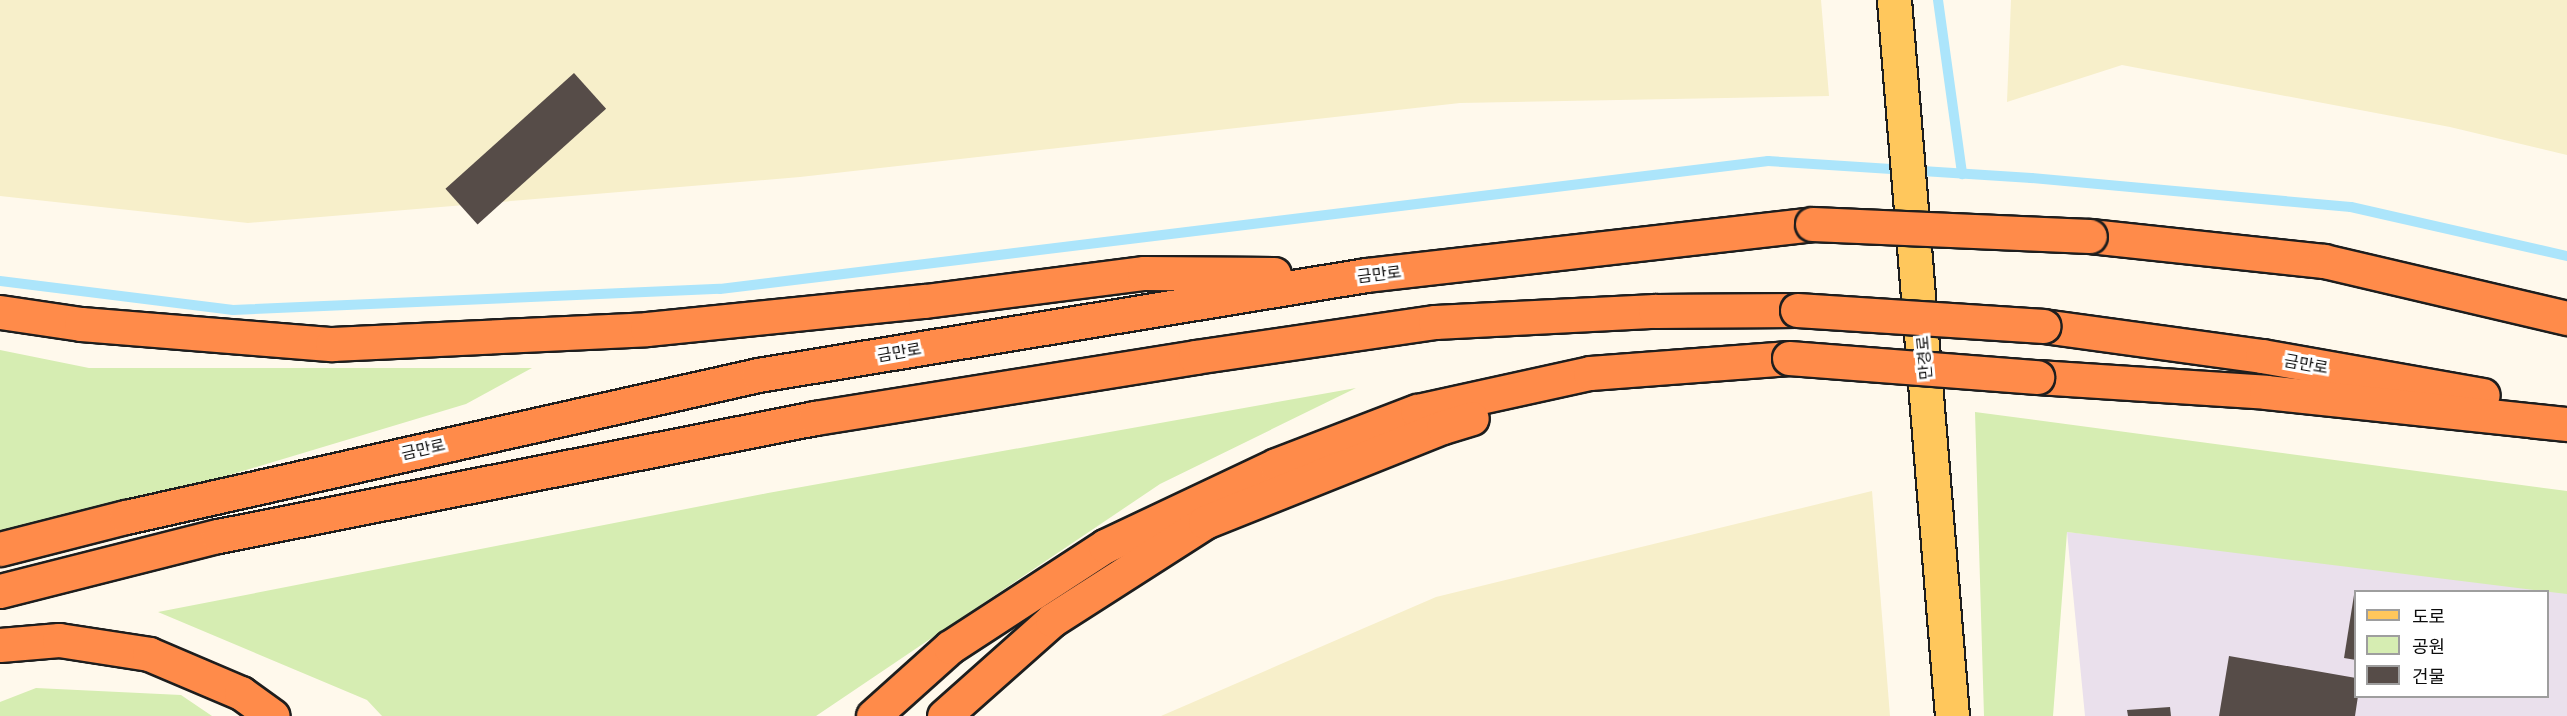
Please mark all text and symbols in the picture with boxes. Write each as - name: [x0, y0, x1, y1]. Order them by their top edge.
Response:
- street label: 금만로: [1356, 262, 1402, 286]
- street label: 만경로: [1913, 335, 1935, 381]
- street label: 금만로: [876, 339, 922, 365]
- street label: 금만로: [2283, 351, 2329, 377]
- street label: 금만로: [399, 435, 447, 463]
- legend: [2354, 590, 2549, 698]
- text: 도로: [2412, 605, 2445, 628]
- text: 공원: [2412, 635, 2445, 658]
- text: 건물: [2412, 665, 2445, 688]

